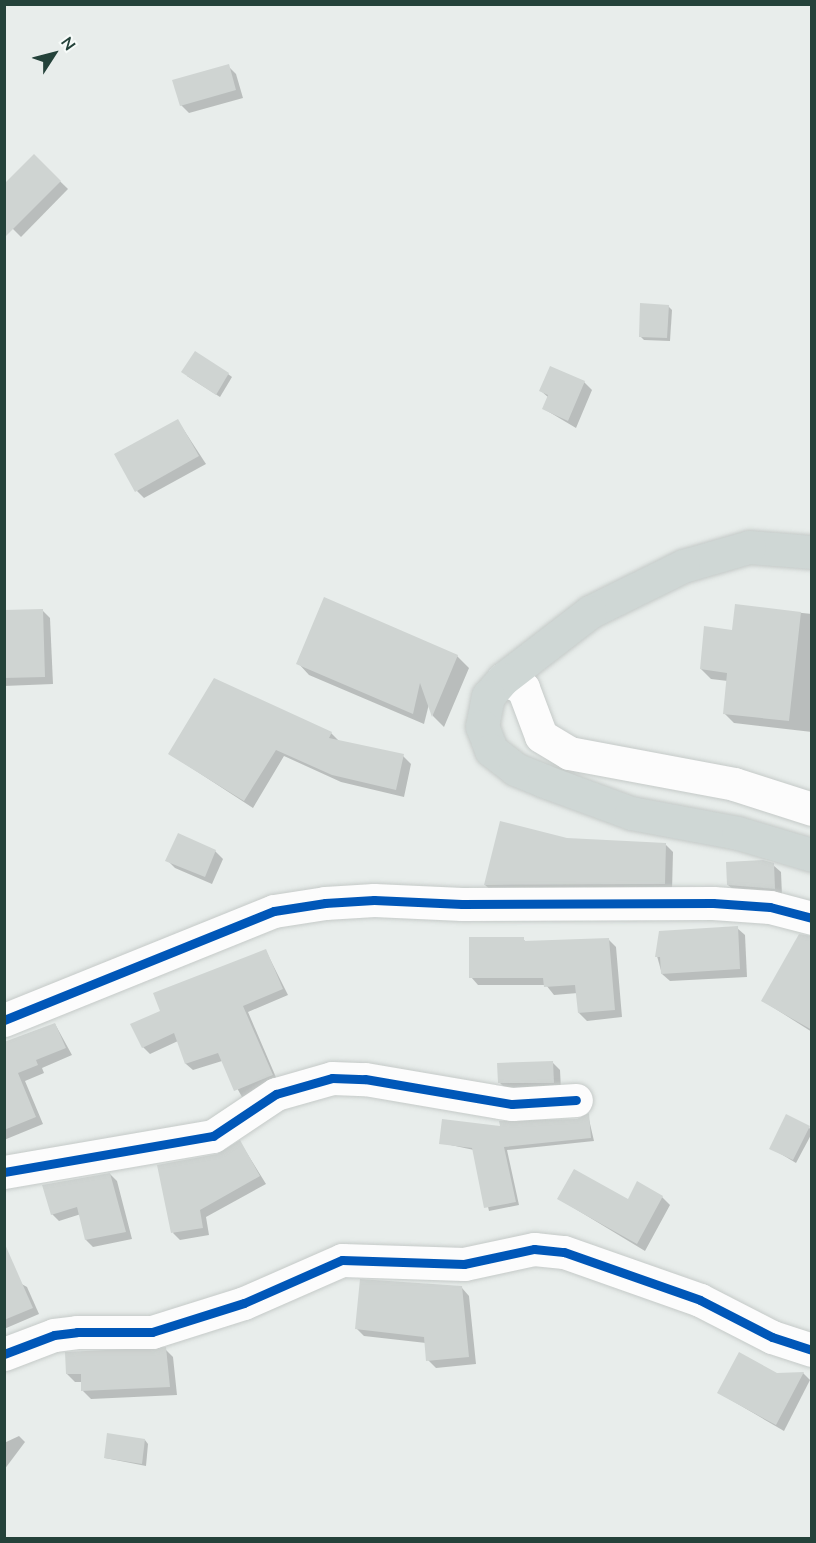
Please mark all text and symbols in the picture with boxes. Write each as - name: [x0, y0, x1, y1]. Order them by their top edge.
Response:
- north arrow: [24, 24, 84, 84]
- text: N: [57, 33, 80, 54]

